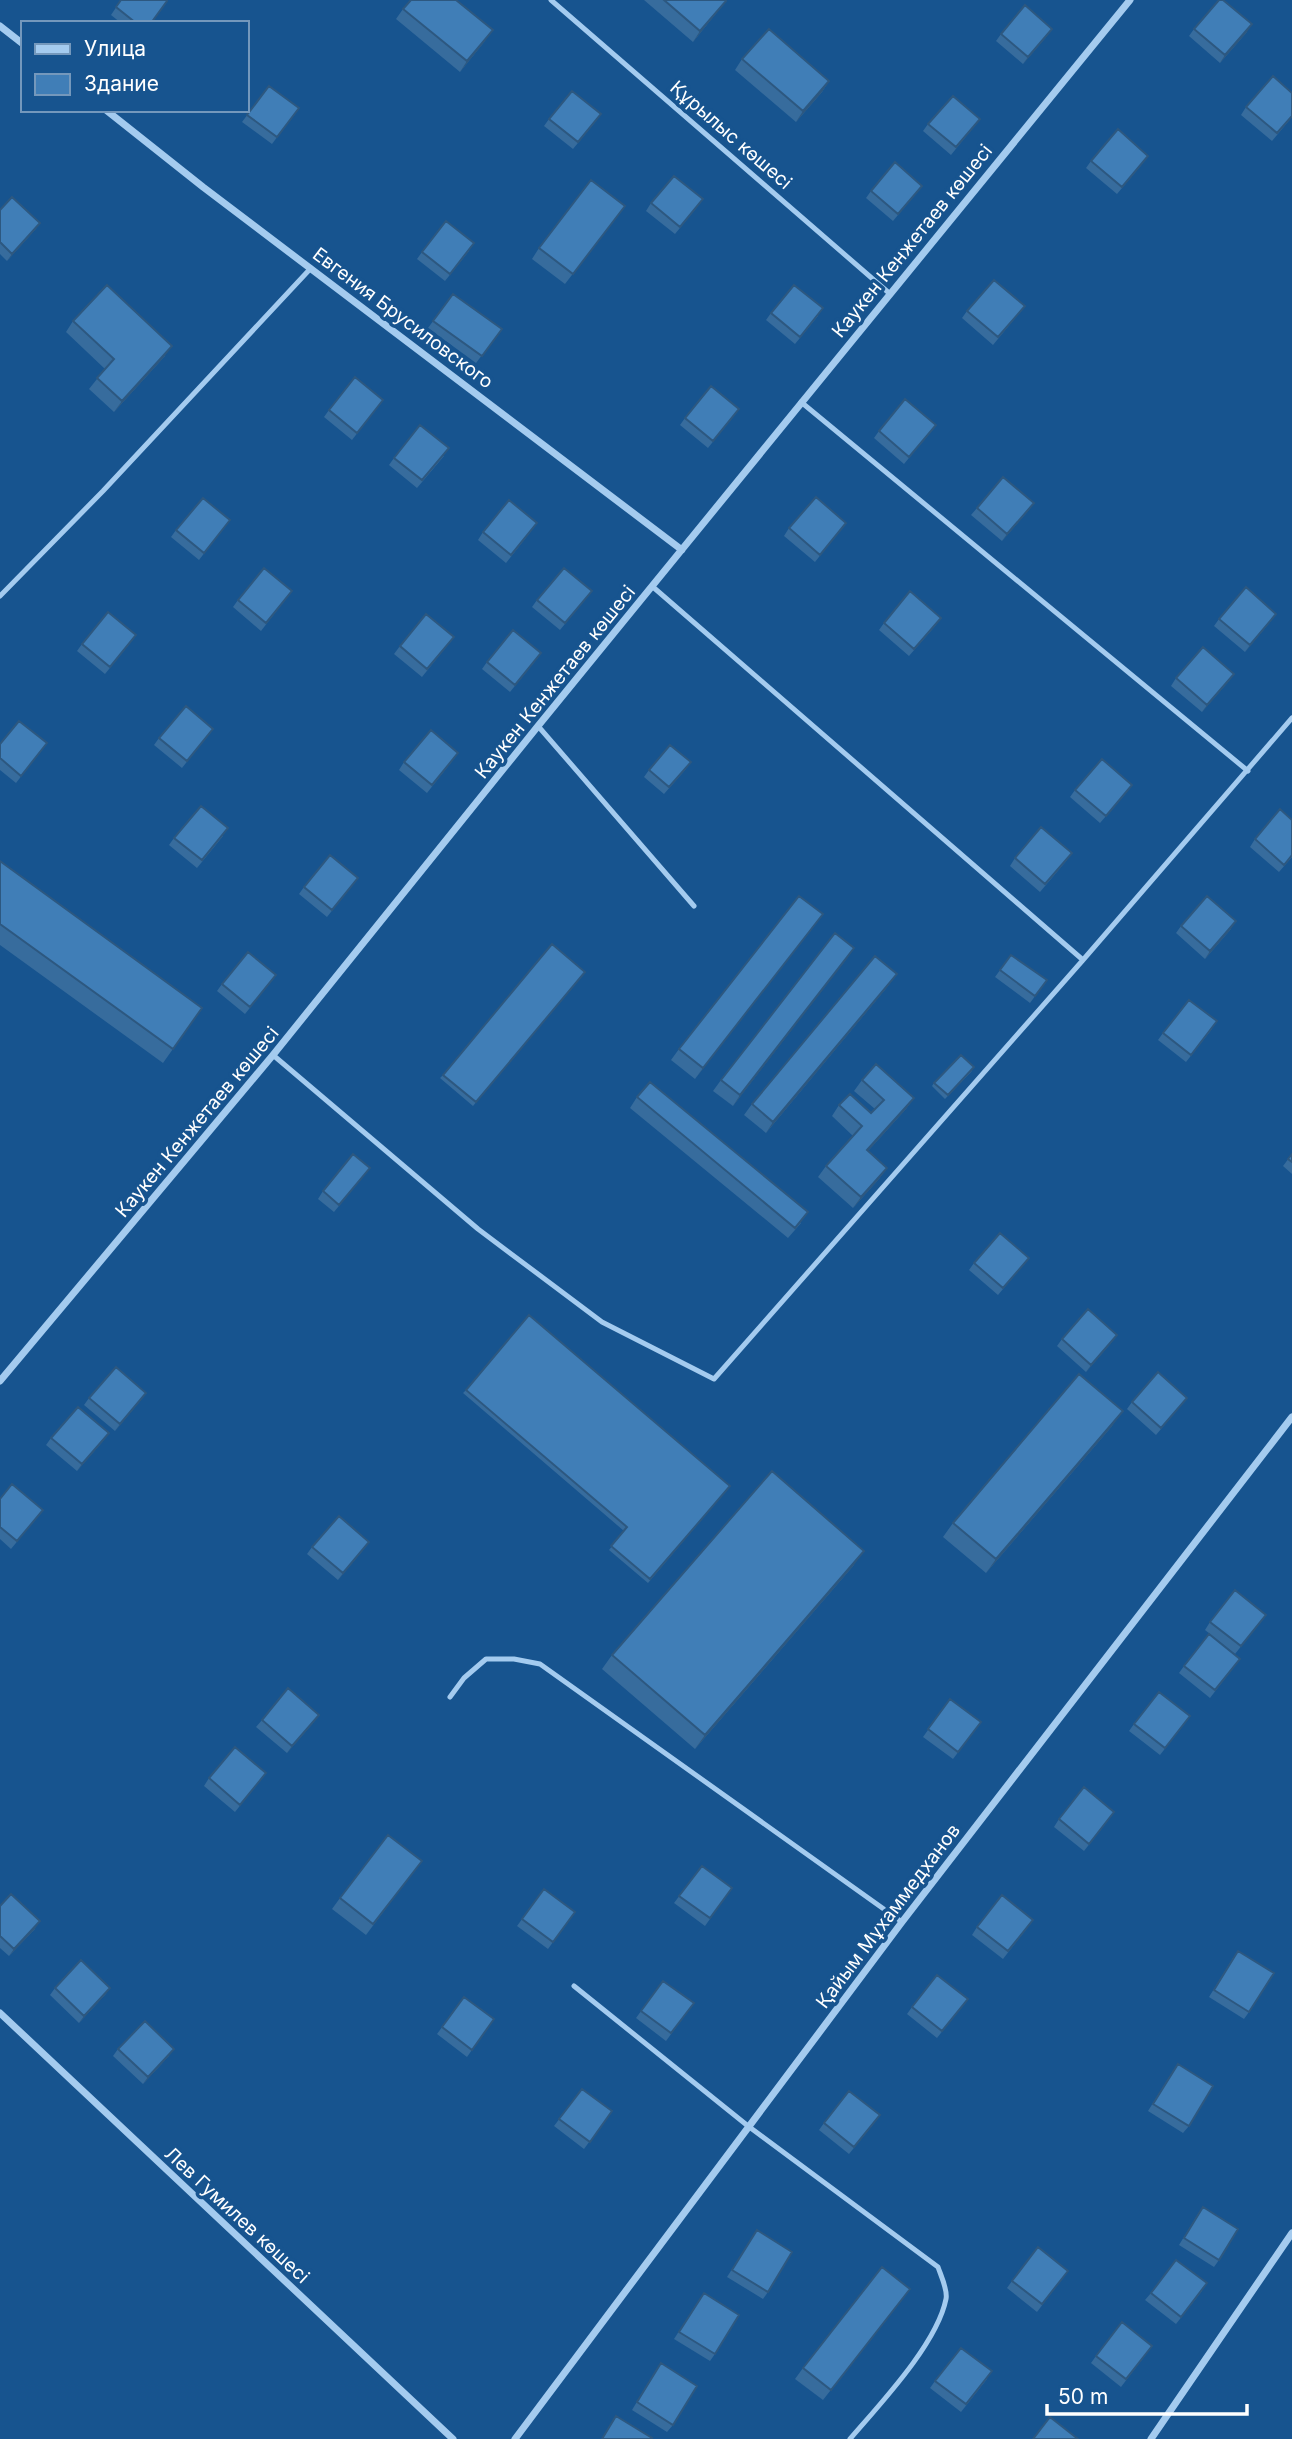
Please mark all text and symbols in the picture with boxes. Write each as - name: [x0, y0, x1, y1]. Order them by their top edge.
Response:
- legend: [21, 21, 248, 112]
- text: Улица: [84, 36, 146, 61]
- text: Здание: [84, 71, 159, 96]
- street label: Құрылыс көшесі: [666, 76, 796, 194]
- street label: Каукен Кенжетаев көшесі: [827, 140, 997, 342]
- street label: Евгения Брусиловского: [308, 243, 498, 393]
- street label: Каукен Кенжетаев көшесі: [470, 581, 640, 783]
- street label: Каукен Кенжетаев көшесі: [110, 1022, 284, 1222]
- street label: Қайым Мұхаммедханов: [811, 1819, 965, 2013]
- street label: Лев Гумилев көшесі: [160, 2142, 314, 2288]
- scale bar: [1047, 2372, 1246, 2416]
- text: 50 m: [1058, 2384, 1108, 2409]

